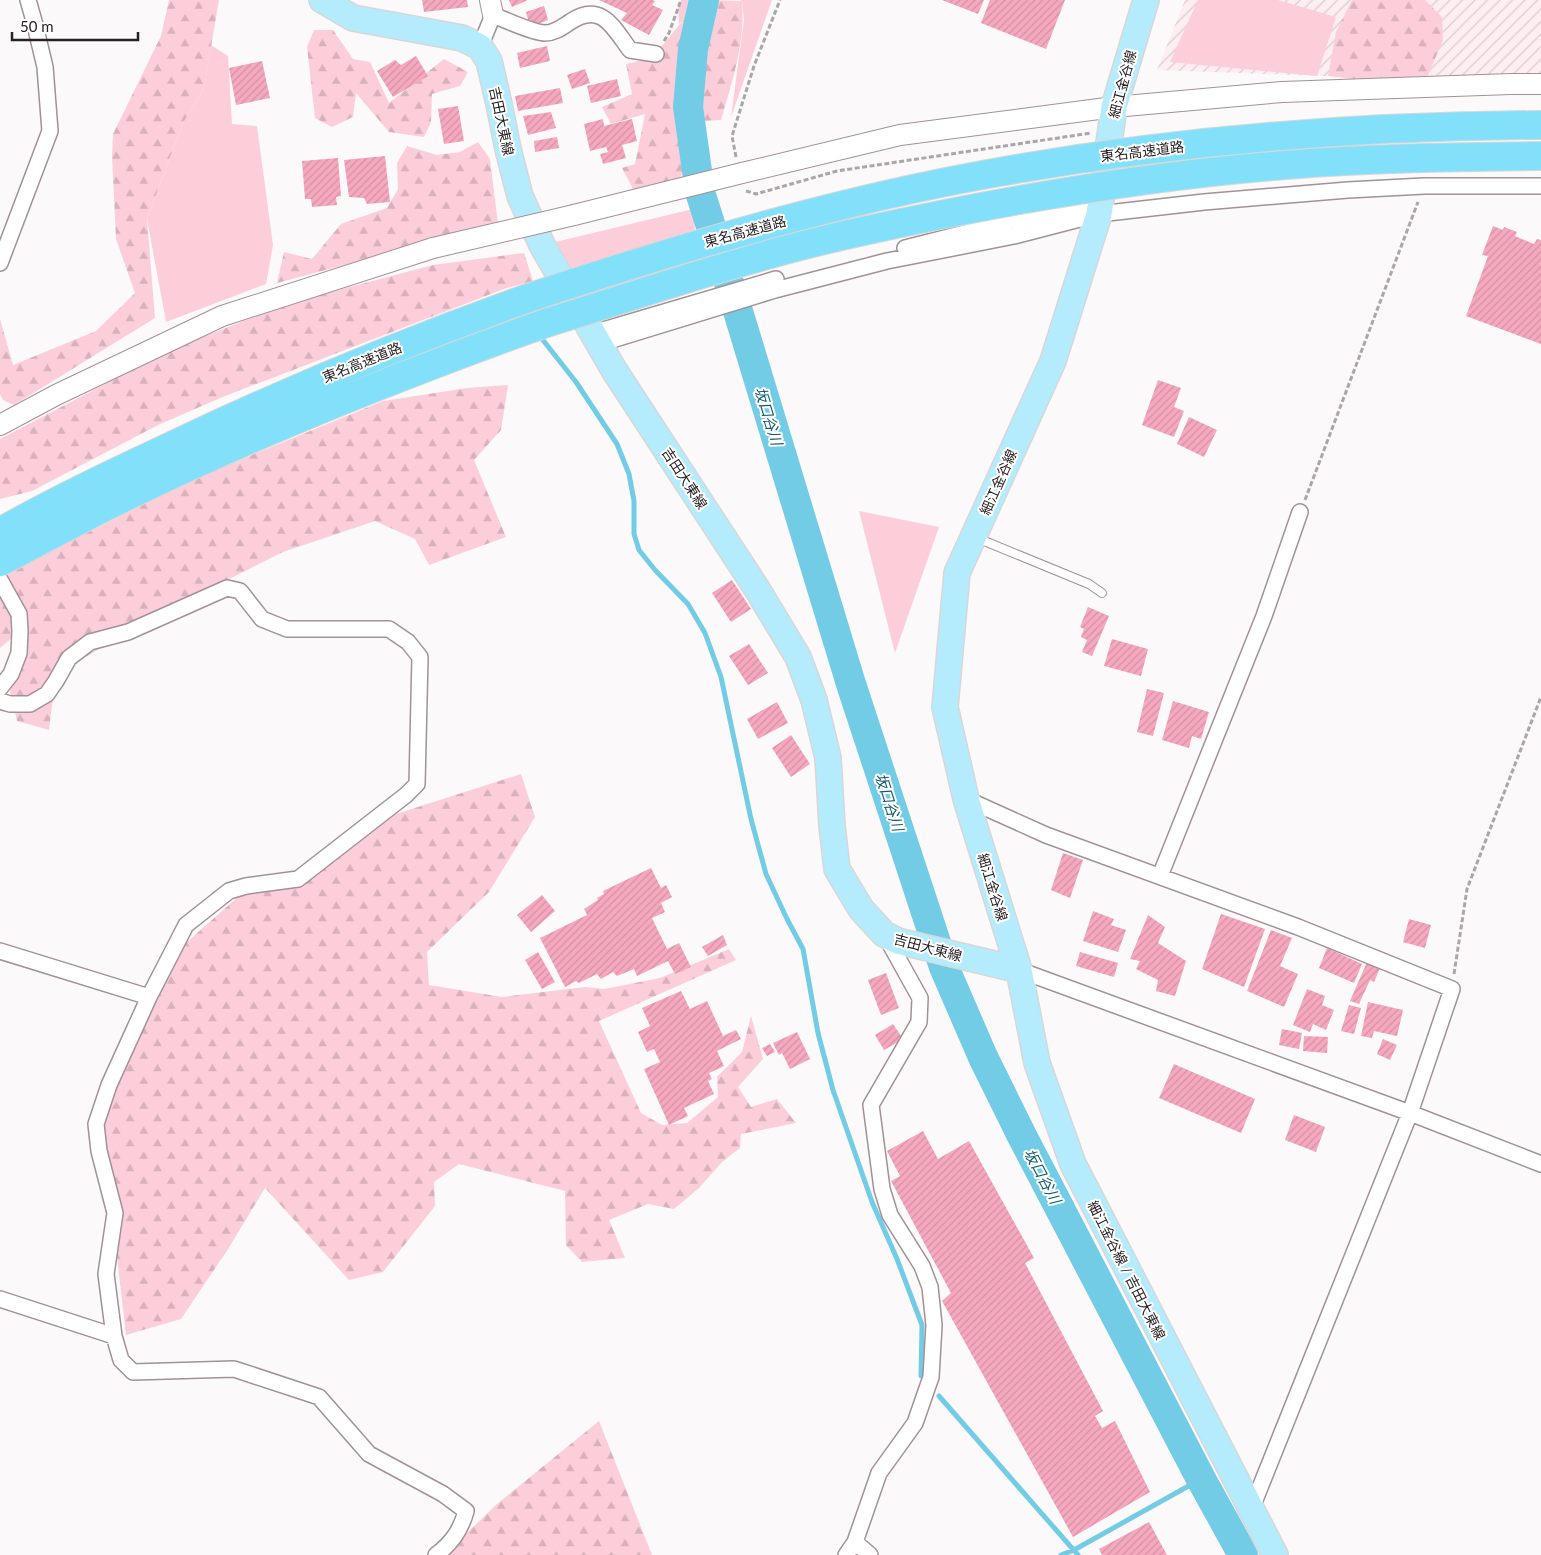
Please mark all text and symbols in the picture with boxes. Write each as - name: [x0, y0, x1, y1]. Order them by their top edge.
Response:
- scale bar: [12, 10, 139, 42]
- text: 50 m: [20, 17, 54, 35]
- street label: 細江金谷線: [1105, 48, 1139, 120]
- street label: 吉田大東線: [486, 85, 518, 157]
- street label: 東名高速道路: [1099, 137, 1185, 165]
- street label: 東名高速道路: [702, 212, 788, 250]
- street label: 東名高速道路: [320, 338, 404, 386]
- water label: 坂口谷川: [752, 385, 787, 449]
- street label: 吉田大東線: [659, 444, 711, 512]
- street label: 細江金谷線: [976, 447, 1020, 517]
- water label: 坂口谷川: [872, 771, 908, 835]
- street label: 細江金谷線: [975, 851, 1011, 923]
- street label: 吉田大東線: [892, 930, 964, 964]
- water label: 坂口谷川: [1021, 1145, 1066, 1208]
- street label: 細江金谷線 / 吉田大東線: [1085, 1198, 1169, 1342]

